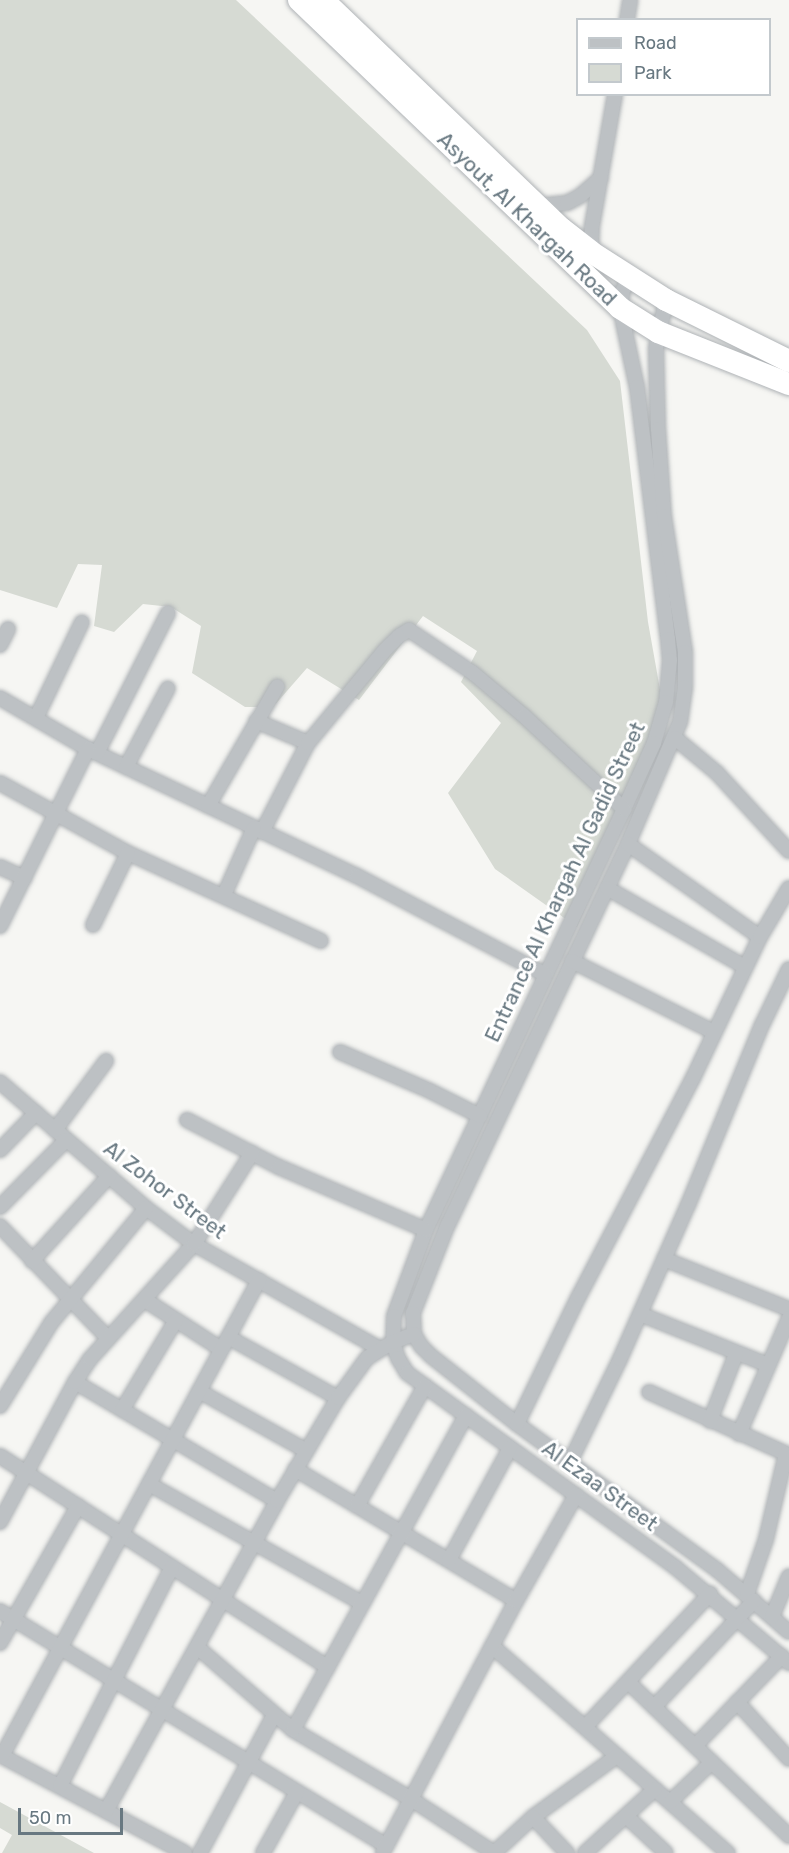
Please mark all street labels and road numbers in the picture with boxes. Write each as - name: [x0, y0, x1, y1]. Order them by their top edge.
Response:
- street label: Asyout, Al Khargah Road: [432, 127, 622, 311]
- street label: Entrance Al Khargah Al Gadid Street: [479, 717, 651, 1047]
- street label: Al Zohor Street: [99, 1136, 231, 1244]
- street label: Al Ezaa Street: [537, 1436, 663, 1536]

